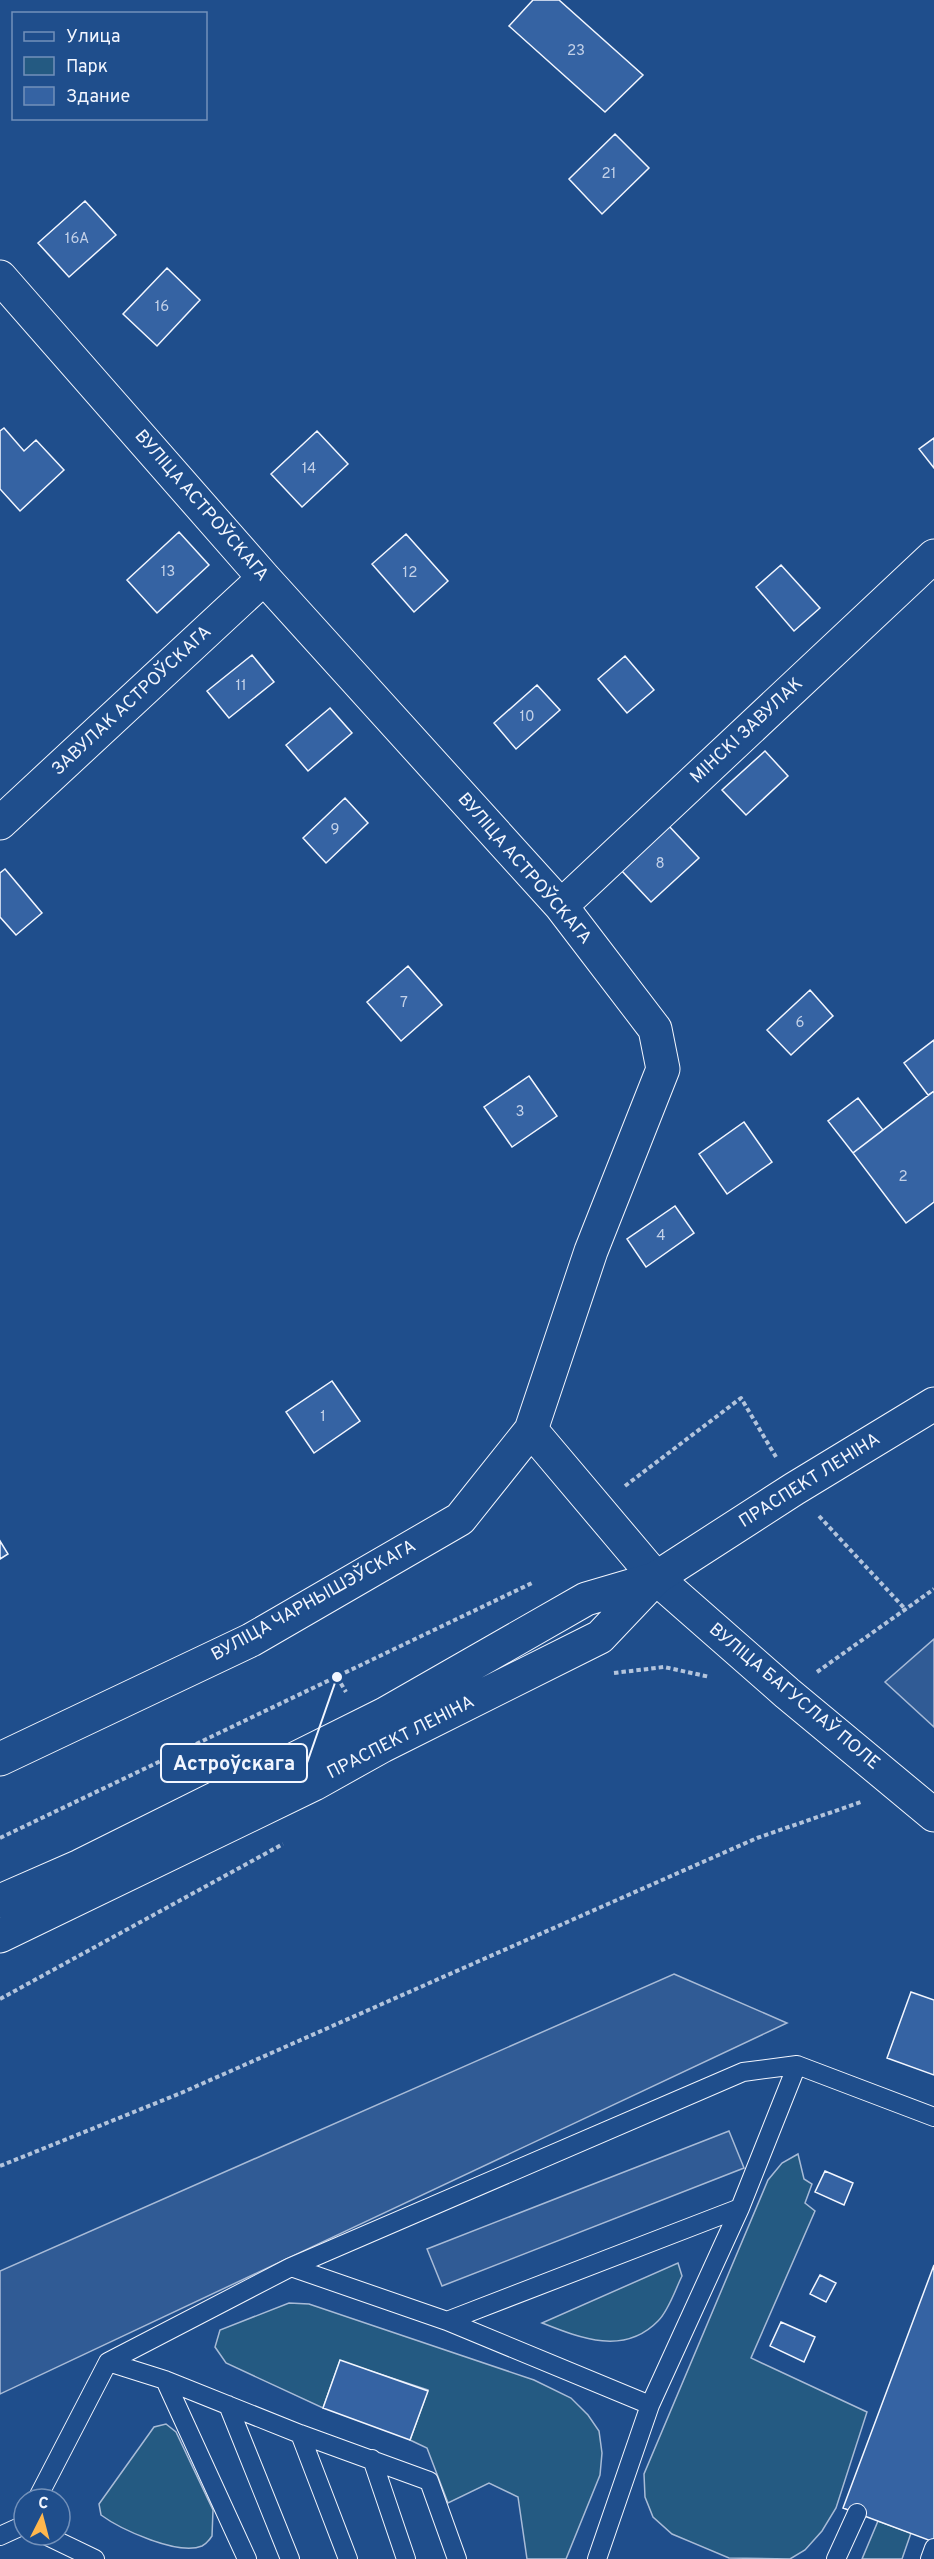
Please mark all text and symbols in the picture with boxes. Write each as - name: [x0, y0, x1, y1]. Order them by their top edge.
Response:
- legend: [12, 12, 207, 120]
- text: Улица: [66, 26, 120, 49]
- house number: 23: [567, 42, 585, 61]
- text: Парк: [66, 56, 108, 79]
- text: Здание: [66, 86, 130, 109]
- house number: 21: [602, 165, 616, 184]
- house number: 16А: [65, 230, 89, 249]
- house number: 16: [155, 298, 169, 317]
- street label: ВУЛІЦА АСТРОЎСКАГА: [129, 424, 275, 587]
- house number: 14: [302, 460, 316, 479]
- house number: 13: [161, 563, 175, 582]
- house number: 12: [403, 564, 417, 583]
- street label: ЗАВУЛАК АСТРОЎСКАГА: [46, 620, 217, 781]
- street label: МІНСКІ ЗАВУЛАК: [686, 673, 808, 789]
- house number: 11: [235, 677, 247, 696]
- house number: 10: [519, 708, 535, 727]
- street label: ВУЛІЦА АСТРОЎСКАГА: [452, 787, 598, 950]
- house number: 9: [331, 821, 339, 840]
- house number: 8: [655, 855, 665, 874]
- house number: 7: [400, 994, 408, 1013]
- house number: 6: [796, 1014, 805, 1033]
- house number: 3: [515, 1103, 525, 1122]
- house number: 2: [898, 1168, 908, 1187]
- house number: 4: [656, 1227, 666, 1246]
- house number: 1: [320, 1408, 326, 1427]
- street label: ПРАСПЕКТ ЛЕНІНА: [735, 1428, 885, 1534]
- street label: ВУЛІЦА ЧАРНЫШЭЎСКАГА: [207, 1533, 420, 1667]
- street label: ВУЛІЦА БАГУСЛАЎ ПОЛЕ: [704, 1617, 886, 1775]
- street label: ПРАСПЕКТ ЛЕНІНА: [323, 1691, 479, 1785]
- callout: Астроўскага: [161, 1744, 307, 1782]
- text: Астроўскага: [173, 1752, 295, 1778]
- north arrow: [12, 2487, 72, 2547]
- text: С: [37, 2494, 49, 2515]

